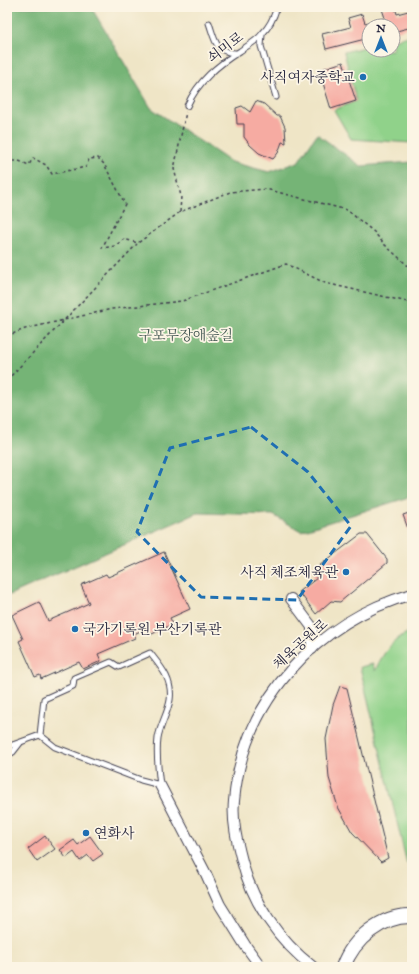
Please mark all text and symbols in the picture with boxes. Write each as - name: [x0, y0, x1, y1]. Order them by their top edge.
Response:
- north arrow: [361, 18, 401, 58]
- text: N: [375, 22, 386, 36]
- street label: 쇠미로: [204, 28, 248, 67]
- place label: 사직여자중학교: [260, 69, 355, 87]
- marker: 사직여자중학교: [358, 72, 368, 82]
- park label: 구포무장애숲길: [139, 327, 233, 345]
- place label: 사직 체조체육관: [240, 564, 338, 582]
- marker: 사직 체조체육관: [341, 567, 351, 577]
- street label: 체육공원로: [270, 615, 332, 674]
- place label: 국가기록원 부산기록관: [83, 621, 222, 639]
- marker: 국가기록원 부산기록관: [70, 624, 80, 634]
- place label: 연화사: [94, 825, 135, 843]
- marker: 연화사: [81, 828, 91, 838]

